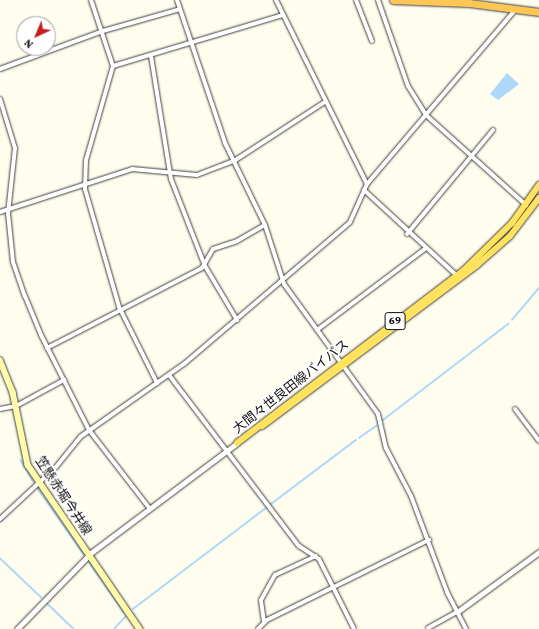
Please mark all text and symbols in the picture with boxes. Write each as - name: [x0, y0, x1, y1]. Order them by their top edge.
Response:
- north arrow: [16, 16, 56, 56]
- text: N: [21, 37, 35, 51]
- road number: 69: [384, 311, 406, 331]
- street label: 大間々世良田線バイパス: [230, 337, 352, 437]
- street label: 笠懸赤堀今井線: [32, 454, 94, 538]

